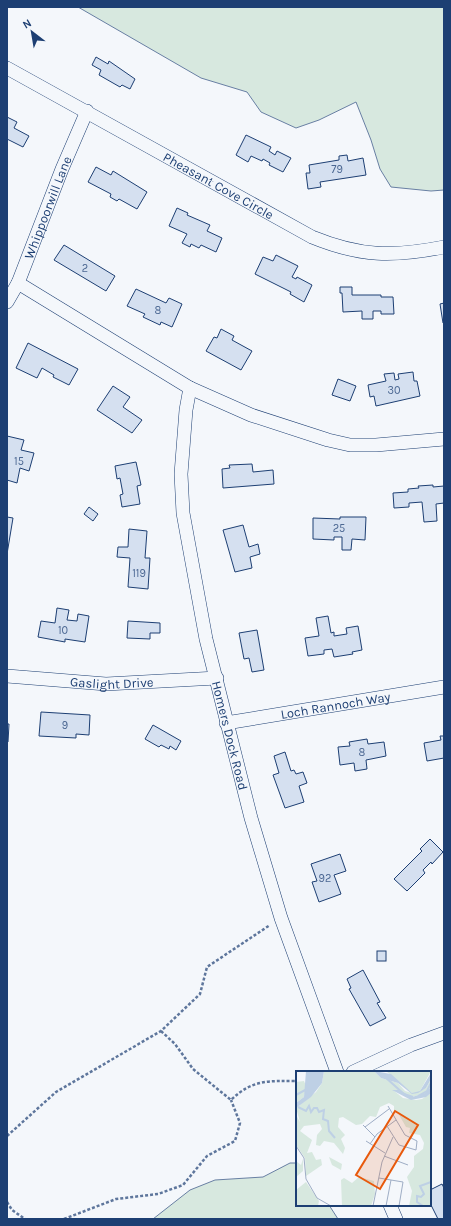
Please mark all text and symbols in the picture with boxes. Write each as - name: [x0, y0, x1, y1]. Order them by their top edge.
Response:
- north arrow: [12, 12, 52, 52]
- text: N: [20, 16, 34, 31]
- street label: Pheasant Cove Circle: [161, 149, 276, 222]
- street label: Whippoorwill Lane: [21, 154, 75, 261]
- house number: 79: [331, 163, 343, 176]
- house number: 2: [82, 262, 88, 275]
- house number: 8: [155, 304, 162, 317]
- house number: 30: [387, 384, 401, 397]
- house number: 15: [14, 455, 24, 468]
- house number: 25: [333, 522, 345, 535]
- house number: 119: [132, 567, 146, 580]
- house number: 10: [58, 624, 68, 637]
- street label: Gaslight Drive: [69, 674, 154, 692]
- street label: Homers Dock Road: [209, 679, 251, 792]
- street label: Loch Rannoch Way: [280, 689, 392, 722]
- house number: 9: [62, 719, 68, 732]
- house number: 8: [359, 746, 366, 759]
- house number: 92: [319, 872, 331, 885]
- inset map: [296, 1071, 431, 1206]

